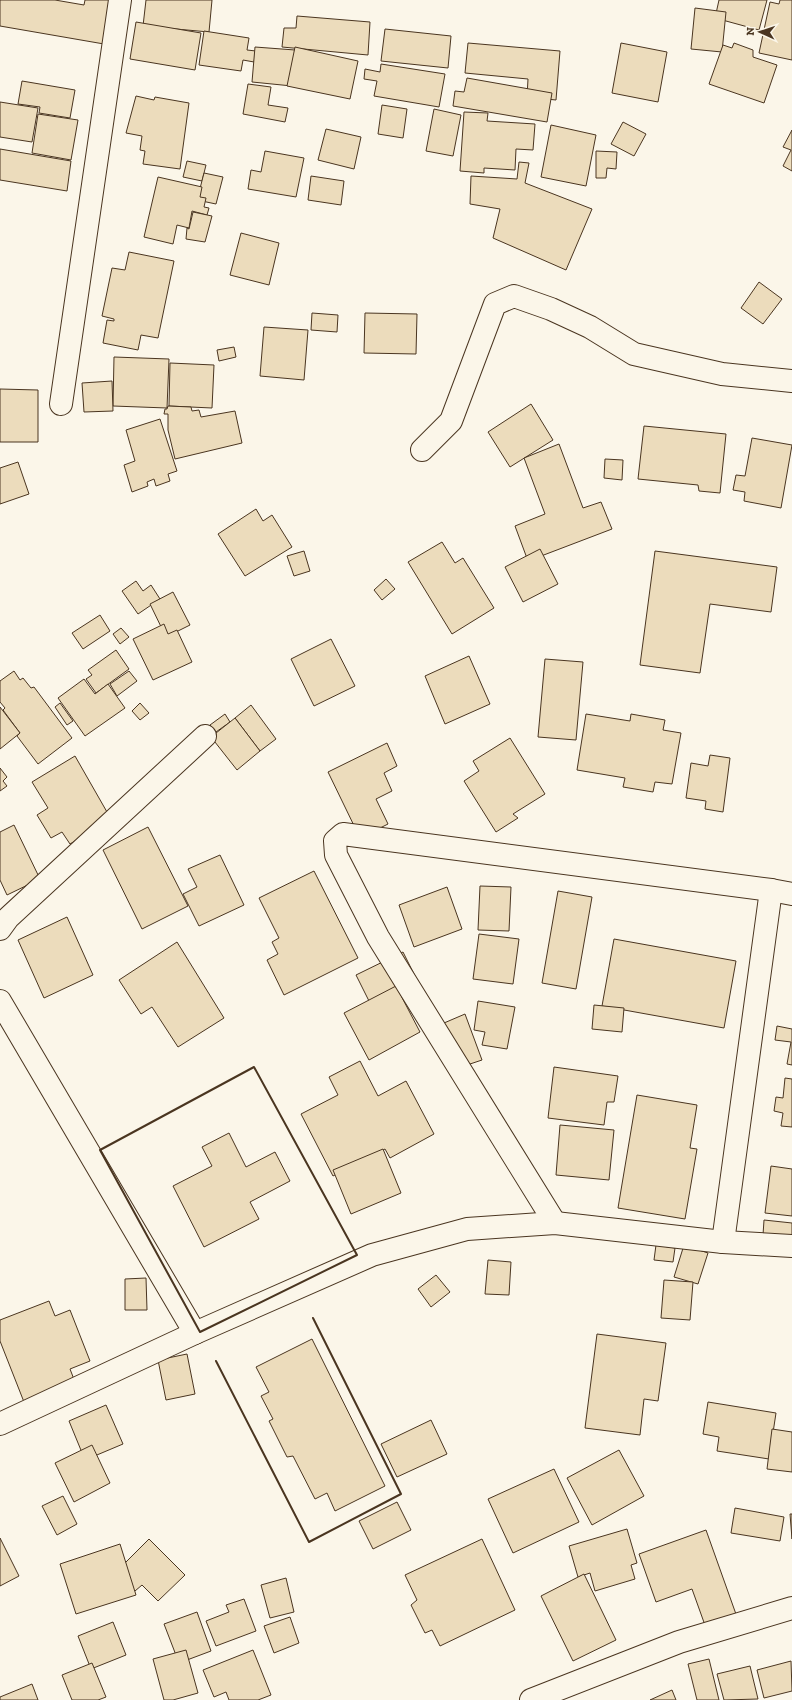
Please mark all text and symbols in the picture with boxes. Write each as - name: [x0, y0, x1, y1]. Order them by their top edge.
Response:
- north arrow: [740, 12, 780, 52]
- text: N: [744, 26, 757, 36]

